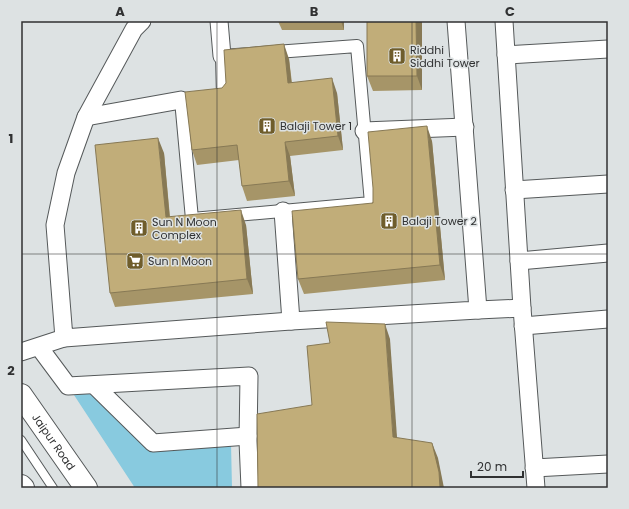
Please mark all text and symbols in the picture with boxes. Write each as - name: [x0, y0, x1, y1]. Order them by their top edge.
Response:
- text: A: [115, 2, 125, 21]
- text: B: [310, 2, 319, 21]
- text: C: [505, 2, 515, 21]
- place label: Riddhi Siddhi Tower: [410, 42, 480, 71]
- building icon: Riddhi Siddhi Tower: [387, 46, 407, 66]
- building icon: Balaji Tower 1: [257, 116, 277, 136]
- place label: Balaji Tower 1: [280, 118, 352, 134]
- text: 1: [9, 129, 13, 148]
- building icon: Balaji Tower 2: [379, 211, 399, 231]
- place label: Balaji Tower 2: [402, 213, 477, 229]
- place label: Sun N Moon Complex: [152, 214, 217, 243]
- building icon: Sun N Moon Complex: [129, 218, 149, 238]
- supermarket icon: Sun n Moon: [125, 251, 145, 271]
- place label: Sun n Moon: [148, 253, 212, 269]
- text: 2: [7, 361, 15, 380]
- street label: Jaipur Road: [28, 410, 79, 473]
- scale bar: [471, 453, 523, 479]
- text: 20 m: [477, 458, 507, 475]

